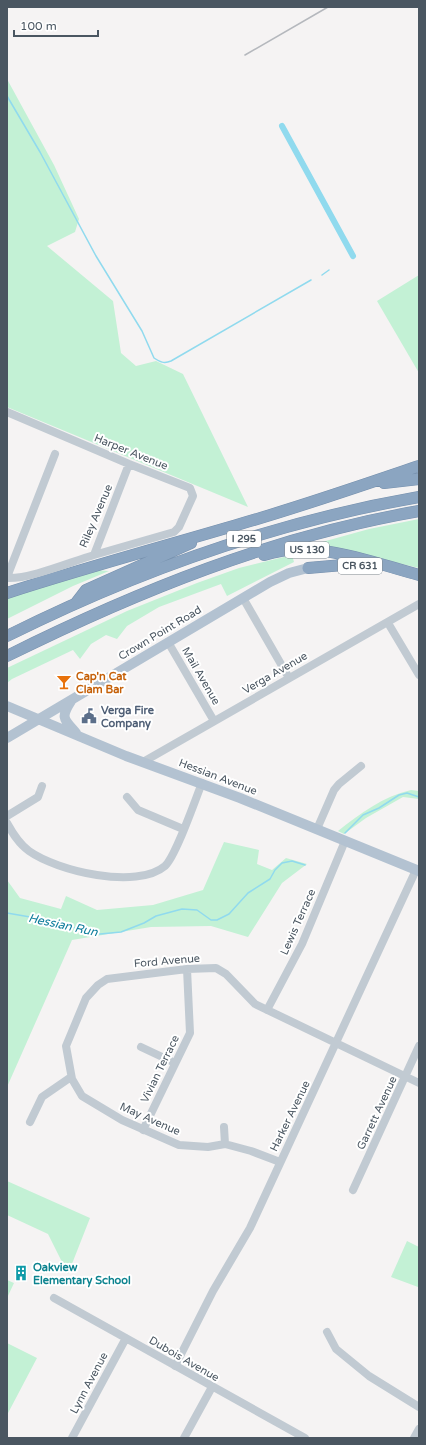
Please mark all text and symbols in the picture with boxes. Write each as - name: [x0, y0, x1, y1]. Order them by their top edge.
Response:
- scale bar: [14, 12, 98, 38]
- text: 100 m: [20, 19, 57, 33]
- street label: Harper Avenue: [92, 431, 170, 473]
- street label: Riley Avenue: [77, 482, 115, 550]
- road number: I 295: [227, 531, 261, 547]
- road number: US 130: [285, 542, 329, 558]
- road number: CR 631: [338, 558, 382, 574]
- street label: Crown Point Road: [116, 603, 204, 663]
- street label: Mail Avenue: [179, 645, 223, 707]
- street label: Verga Avenue: [240, 649, 310, 697]
- place label: Cap'n Cat Clam Bar: [76, 670, 127, 696]
- bar icon: Cap'n Cat Clam Bar: [55, 673, 73, 691]
- place label: Verga Fire Company: [101, 704, 155, 731]
- public building icon: Verga Fire Company: [80, 707, 98, 725]
- street label: Hessian Avenue: [177, 756, 259, 798]
- street label: Lewis Terrace: [278, 887, 318, 957]
- water label: Hessian Run: [27, 911, 100, 939]
- street label: Ford Avenue: [133, 952, 201, 970]
- street label: Vivian Terrace: [138, 1033, 182, 1105]
- street label: Garrett Avenue: [354, 1074, 400, 1152]
- street label: Harker Avenue: [267, 1078, 313, 1154]
- street label: May Avenue: [118, 1100, 182, 1138]
- place label: Oakview Elementary School: [33, 1261, 131, 1288]
- building icon: Oakview Elementary School: [12, 1264, 30, 1282]
- street label: Dubois Avenue: [147, 1334, 221, 1384]
- street label: Lynn Avenue: [67, 1350, 111, 1416]

